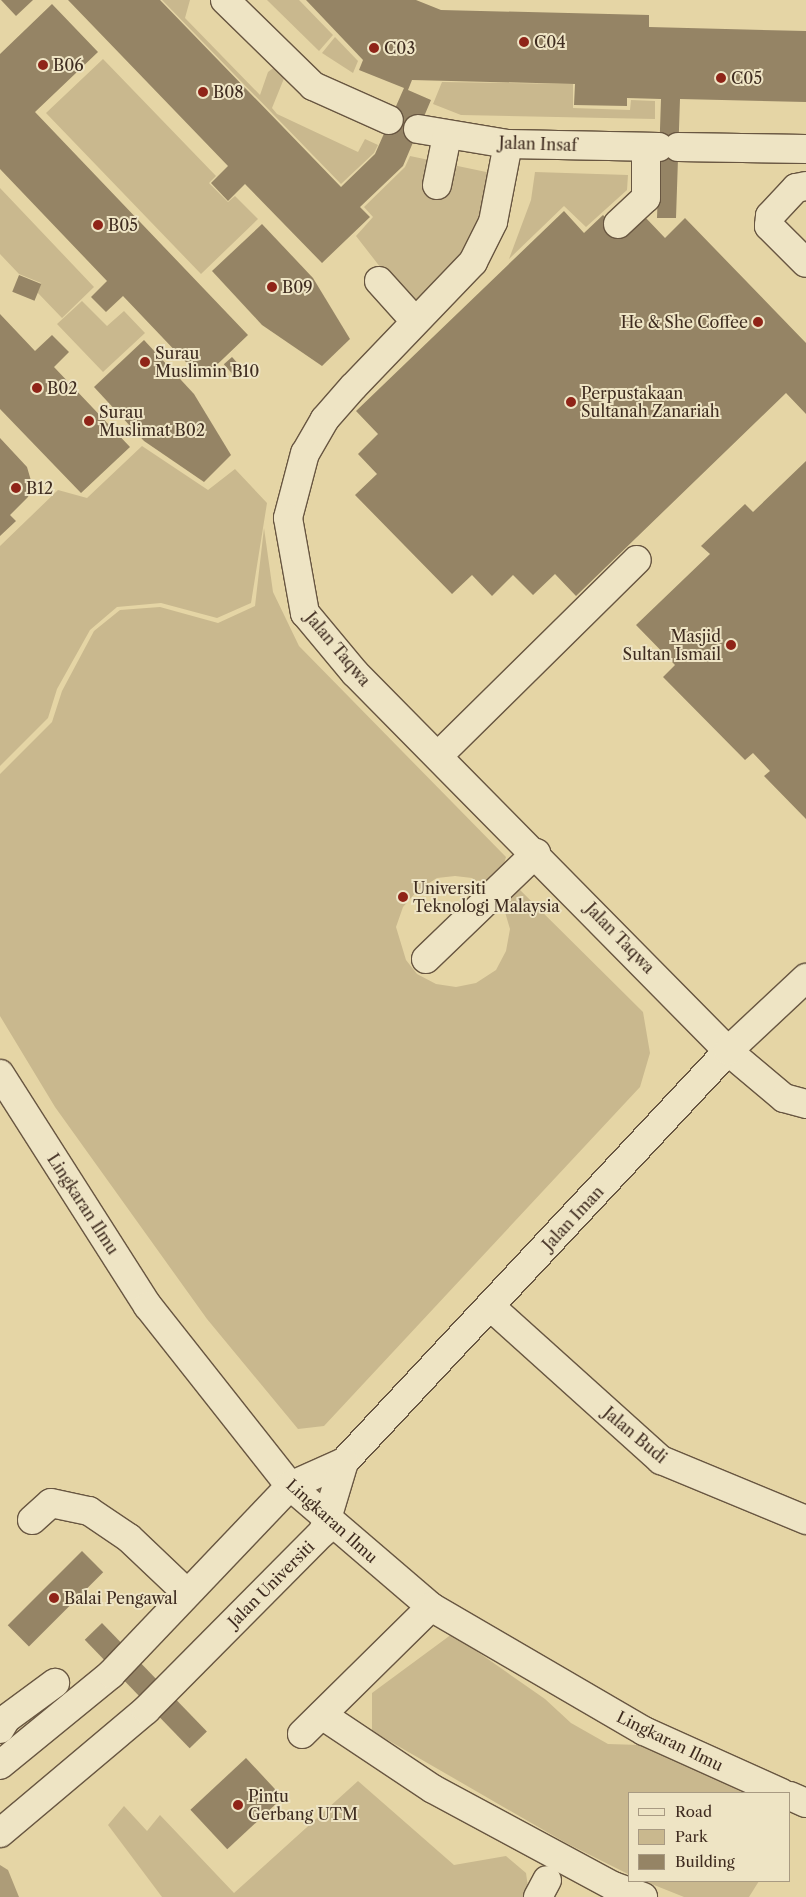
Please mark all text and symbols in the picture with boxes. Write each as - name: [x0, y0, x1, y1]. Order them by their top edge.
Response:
- place label: C04: [534, 32, 566, 52]
- marker: C04: [518, 36, 530, 48]
- place label: C03: [384, 38, 415, 58]
- marker: C03: [368, 42, 380, 54]
- place label: B06: [53, 55, 84, 75]
- marker: B06: [37, 59, 49, 71]
- place label: C05: [731, 68, 762, 88]
- marker: C05: [715, 72, 727, 84]
- place label: B08: [213, 82, 244, 102]
- marker: B08: [197, 86, 209, 98]
- street label: Jalan Insaf: [498, 133, 578, 155]
- place label: B05: [108, 215, 138, 235]
- marker: B05: [92, 219, 104, 231]
- place label: B09: [282, 277, 313, 297]
- marker: B09: [266, 281, 278, 293]
- place label: He & She Coffee: [621, 312, 748, 332]
- marker: He & She Coffee: [752, 316, 764, 328]
- place label: Surau Muslimin B10: [155, 343, 259, 381]
- marker: Surau Muslimin B10: [139, 356, 151, 368]
- place label: B02: [47, 378, 78, 398]
- marker: B02: [31, 382, 43, 394]
- place label: Perpustakaan Sultanah Zanariah: [581, 383, 720, 421]
- marker: Perpustakaan Sultanah Zanariah: [565, 396, 577, 408]
- place label: Surau Muslimat B02: [99, 402, 205, 440]
- marker: Surau Muslimat B02: [83, 415, 95, 427]
- place label: B12: [26, 478, 53, 498]
- marker: B12: [10, 482, 22, 494]
- street label: Jalan Taqwa: [301, 608, 375, 690]
- place label: Masjid Sultan Ismail: [623, 626, 721, 664]
- marker: Masjid Sultan Ismail: [725, 639, 737, 651]
- place label: Universiti Teknologi Malaysia: [413, 878, 560, 916]
- marker: Universiti Teknologi Malaysia: [397, 891, 409, 903]
- street label: Jalan Taqwa: [581, 899, 659, 977]
- street label: Lingkaran Ilmu: [43, 1150, 123, 1258]
- street label: Jalan Iman: [538, 1182, 608, 1254]
- street label: Jalan Budi: [599, 1403, 671, 1467]
- street label: Lingkaran Ilmu: [282, 1475, 382, 1567]
- street label: Jalan Universiti: [224, 1537, 318, 1631]
- place label: Balai Pengawal: [64, 1588, 177, 1608]
- marker: Balai Pengawal: [48, 1592, 60, 1604]
- street label: Lingkaran Ilmu: [614, 1707, 726, 1775]
- place label: Pintu Gerbang UTM: [248, 1786, 358, 1824]
- legend: [628, 1792, 791, 1882]
- marker: Pintu Gerbang UTM: [232, 1799, 244, 1811]
- text: Road: [675, 1802, 712, 1821]
- text: Park: [675, 1827, 708, 1846]
- text: Building: [675, 1852, 735, 1871]

